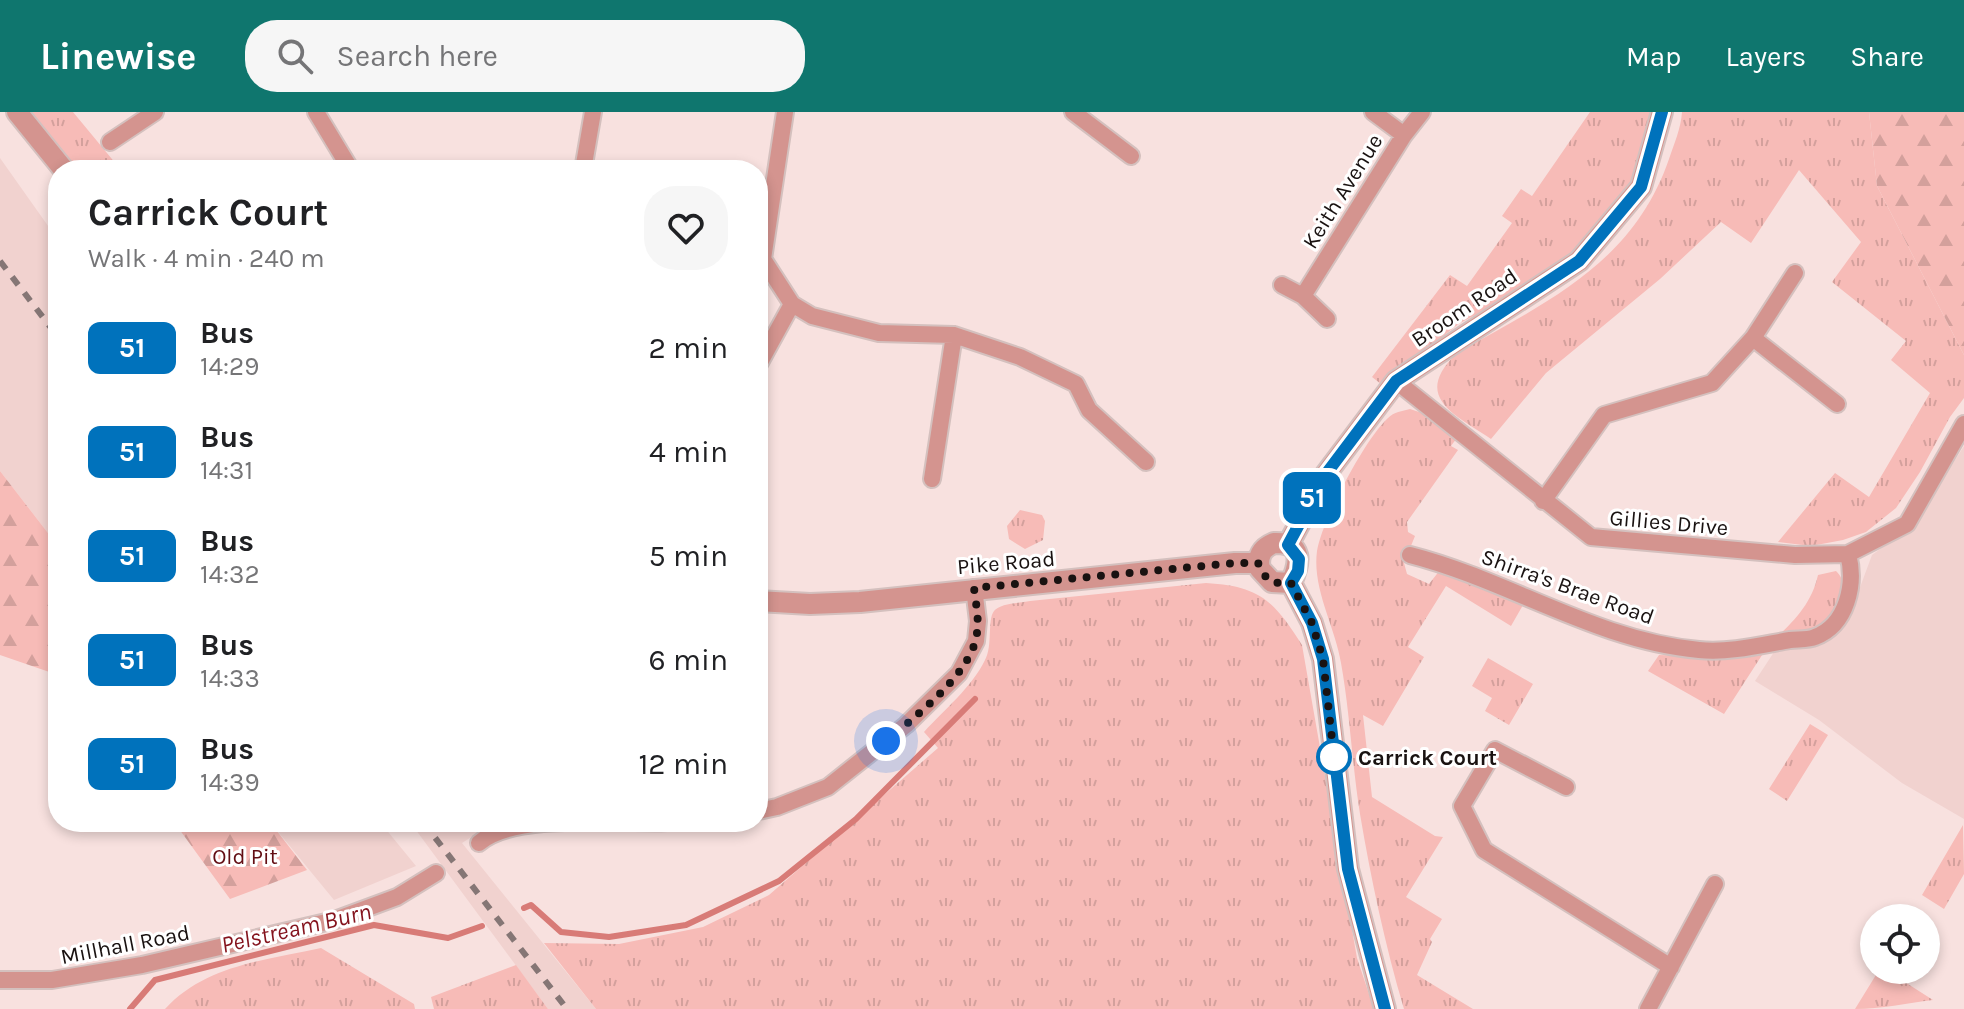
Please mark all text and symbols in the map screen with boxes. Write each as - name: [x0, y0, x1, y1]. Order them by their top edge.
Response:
- search box: [245, 20, 805, 92]
- text: Linewise: [40, 34, 197, 79]
- icon: search: [273, 34, 317, 78]
- text: Search here: [337, 38, 498, 74]
- text: Map: [1626, 40, 1681, 73]
- text: Layers: [1725, 40, 1806, 73]
- text: Share: [1850, 40, 1924, 73]
- street label: Keith Avenue: [1297, 129, 1388, 254]
- button: heart: [644, 186, 728, 270]
- text: Carrick Court: [88, 190, 328, 235]
- text: Walk · 4 min · 240 m: [88, 243, 325, 274]
- street label: Broom Road: [1407, 263, 1522, 353]
- text: Bus: [200, 315, 254, 351]
- text: 2 min: [648, 330, 728, 366]
- text: 51: [119, 331, 145, 364]
- text: 14:29: [200, 351, 259, 382]
- text: Bus: [200, 419, 254, 455]
- text: 4 min: [649, 434, 728, 470]
- text: 51: [119, 435, 145, 468]
- text: 14:31: [200, 455, 253, 486]
- line badge: 51: [1276, 472, 1348, 524]
- text: 51: [1299, 481, 1325, 514]
- street label: Gillies Drive: [1608, 505, 1729, 541]
- text: Bus: [200, 523, 254, 559]
- text: 5 min: [649, 538, 728, 574]
- text: 51: [119, 539, 145, 572]
- street label: Shirra's Brae Road: [1478, 544, 1658, 630]
- street label: Pike Road: [956, 546, 1056, 580]
- text: 14:32: [200, 559, 260, 590]
- text: Bus: [200, 627, 254, 663]
- text: 6 min: [649, 642, 728, 678]
- text: 51: [119, 643, 145, 676]
- text: 14:33: [200, 663, 260, 694]
- your location: [866, 721, 906, 761]
- text: Bus: [200, 731, 254, 767]
- marker: Carrick Court: [1317, 740, 1351, 774]
- place label: Carrick Court: [1358, 745, 1497, 771]
- text: 12 min: [638, 746, 728, 782]
- text: 51: [119, 747, 145, 780]
- text: 14:39: [200, 767, 260, 798]
- park label: Old Pit: [212, 844, 278, 870]
- water label: Pelstream Burn: [218, 897, 374, 959]
- map controls: [1860, 904, 1940, 984]
- button: locate: [1860, 904, 1940, 984]
- street label: Millhall Road: [58, 920, 192, 970]

